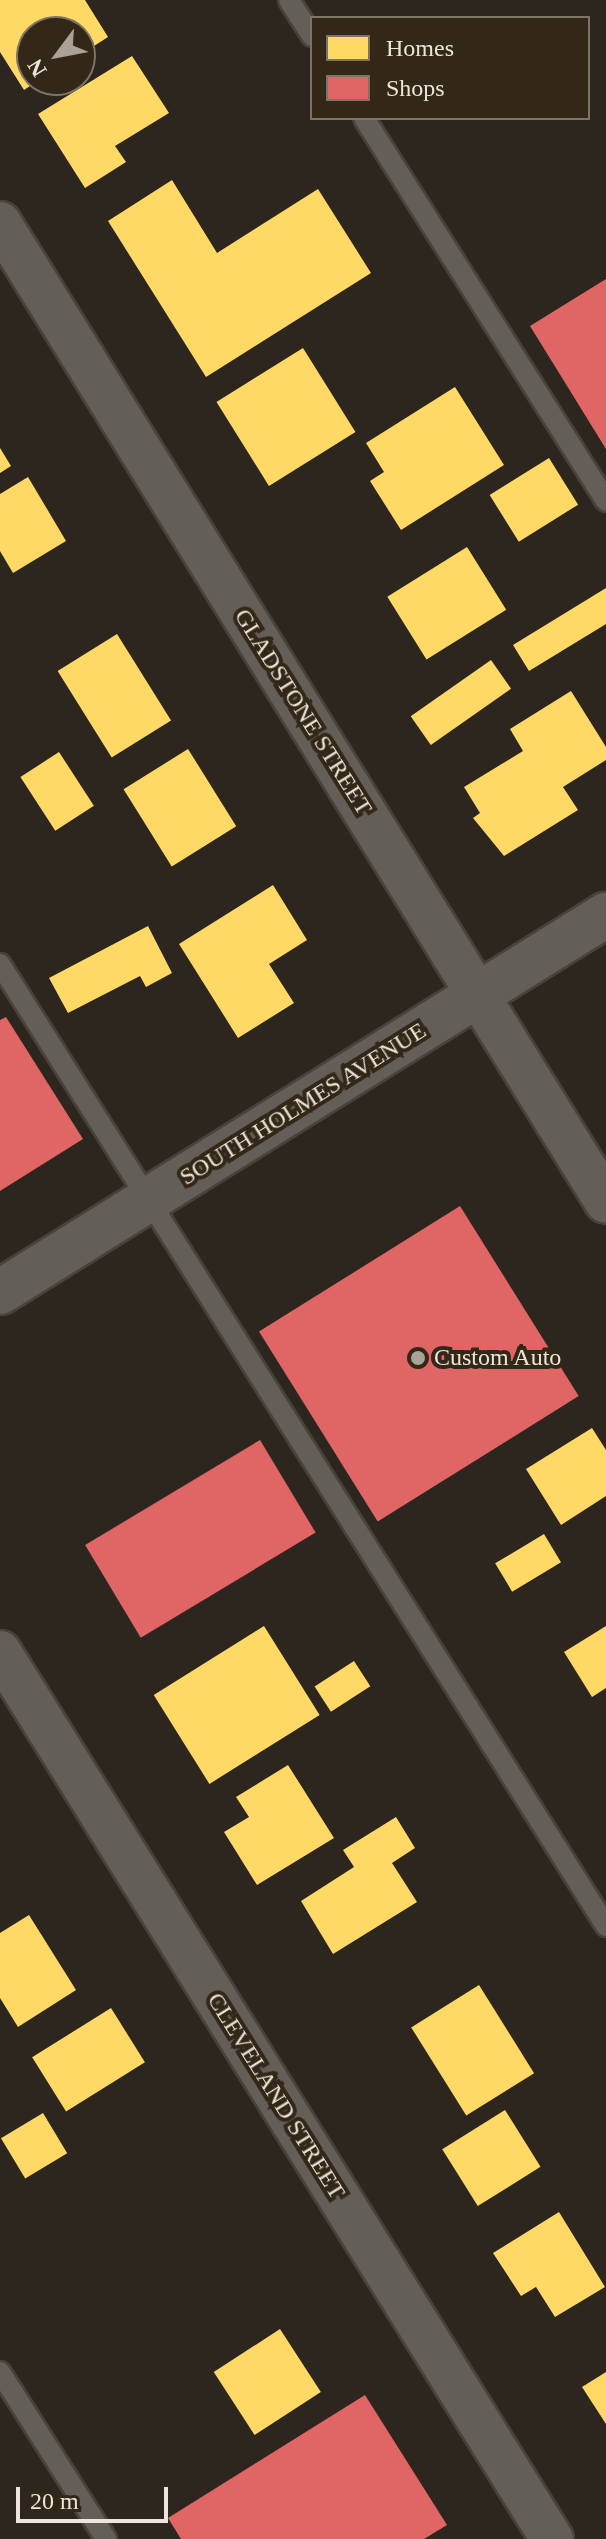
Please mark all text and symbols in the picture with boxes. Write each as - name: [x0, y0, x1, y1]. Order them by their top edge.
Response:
- north arrow: [16, 16, 96, 96]
- legend: [310, 16, 590, 120]
- text: Homes: [386, 35, 454, 61]
- text: N: [22, 55, 52, 81]
- text: Shops: [386, 75, 445, 101]
- street label: GLADSTONE STREET: [228, 604, 378, 820]
- street label: SOUTH HOLMES AVENUE: [174, 1016, 432, 1192]
- place label: Custom Auto: [434, 1344, 563, 1372]
- marker: Custom Auto: [409, 1349, 427, 1367]
- street label: CLEVELAND STREET: [201, 1987, 351, 2205]
- scale bar: [20, 2471, 172, 2521]
- text: 20 m: [30, 2488, 79, 2514]

